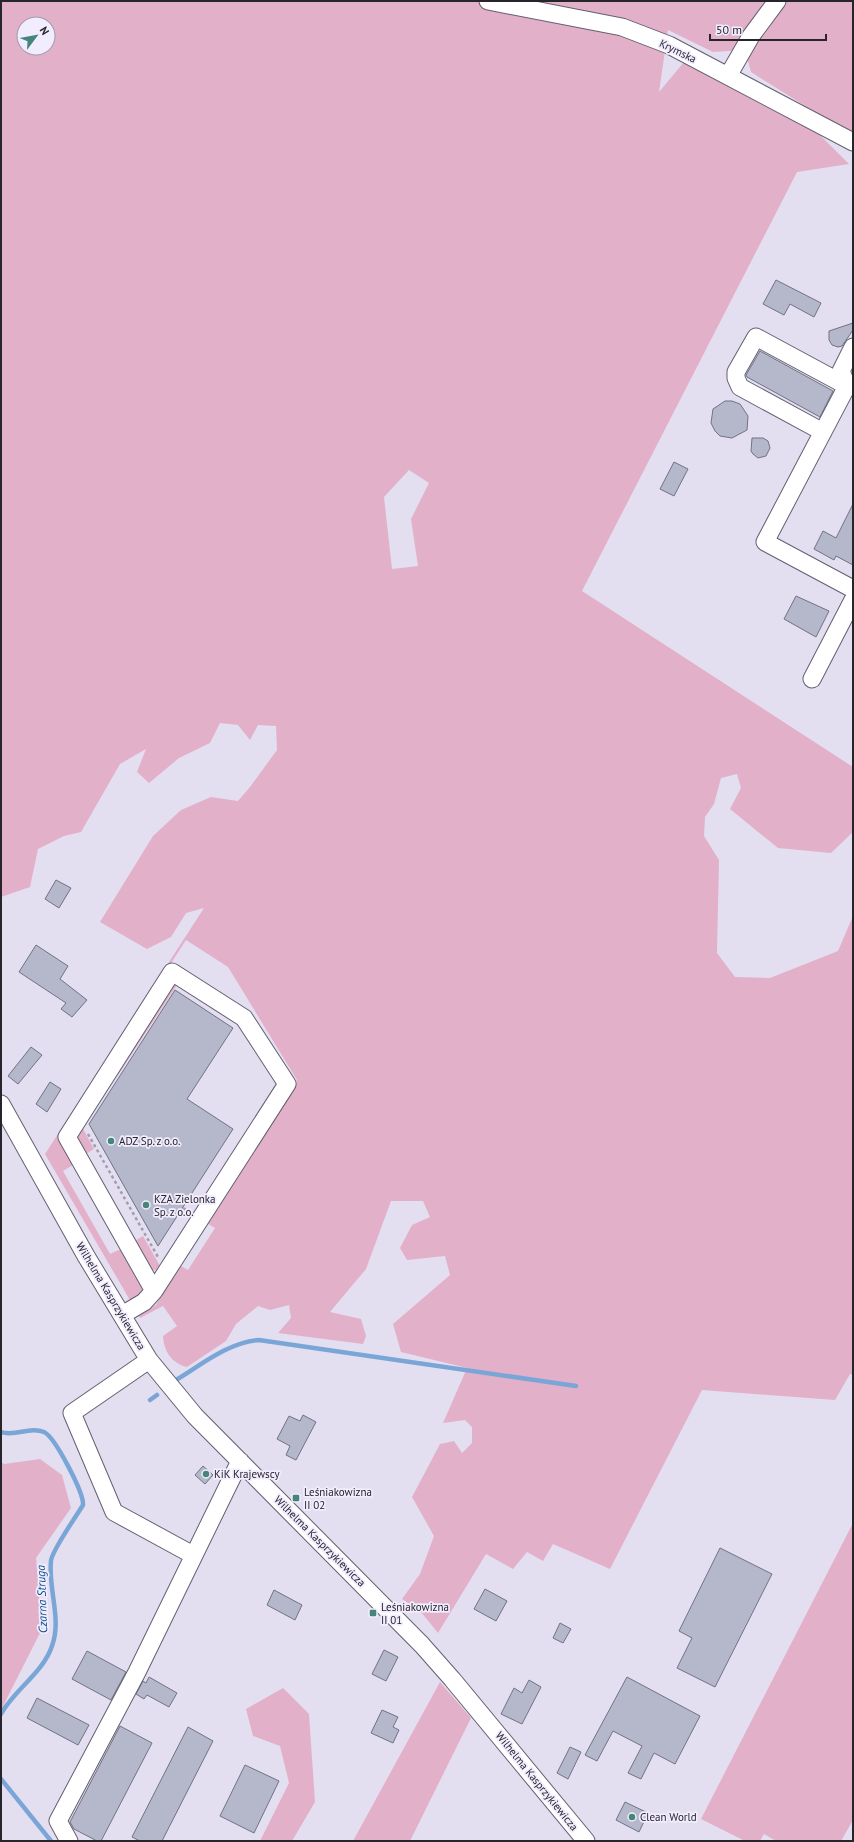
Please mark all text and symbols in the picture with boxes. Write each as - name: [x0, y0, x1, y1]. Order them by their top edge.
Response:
- north arrow: [16, 16, 56, 56]
- scale bar: [710, 16, 826, 42]
- text: 50 m: [716, 22, 742, 37]
- text: N: [37, 24, 52, 37]
- street label: Krymska: [657, 36, 699, 66]
- place label: ADZ Sp. z o.o.: [119, 1134, 180, 1148]
- marker: ADZ Sp. z o.o.: [106, 1136, 116, 1146]
- place label: KZA Zielonka Sp. z o.o.: [154, 1192, 216, 1219]
- marker: KZA Zielonka Sp. z o.o.: [141, 1200, 151, 1210]
- street label: Wilhelma Kasprzykiewicza: [73, 1240, 149, 1352]
- place label: KiK Krajewscy: [214, 1467, 281, 1481]
- marker: KiK Krajewscy: [201, 1469, 211, 1479]
- place label: Leśniakowizna II 02: [304, 1485, 372, 1512]
- street label: Wilhelma Kasprzykiewicza: [271, 1492, 369, 1590]
- marker: Leśniakowizna II 02: [291, 1493, 301, 1503]
- water label: Czarna Struga: [33, 1565, 50, 1633]
- place label: Leśniakowizna II 01: [381, 1600, 449, 1627]
- marker: Leśniakowizna II 01: [368, 1608, 378, 1618]
- street label: Wilhelma Kasprzykiewicza: [493, 1729, 581, 1833]
- place label: Clean World: [640, 1810, 697, 1824]
- marker: Clean World: [627, 1812, 637, 1822]

